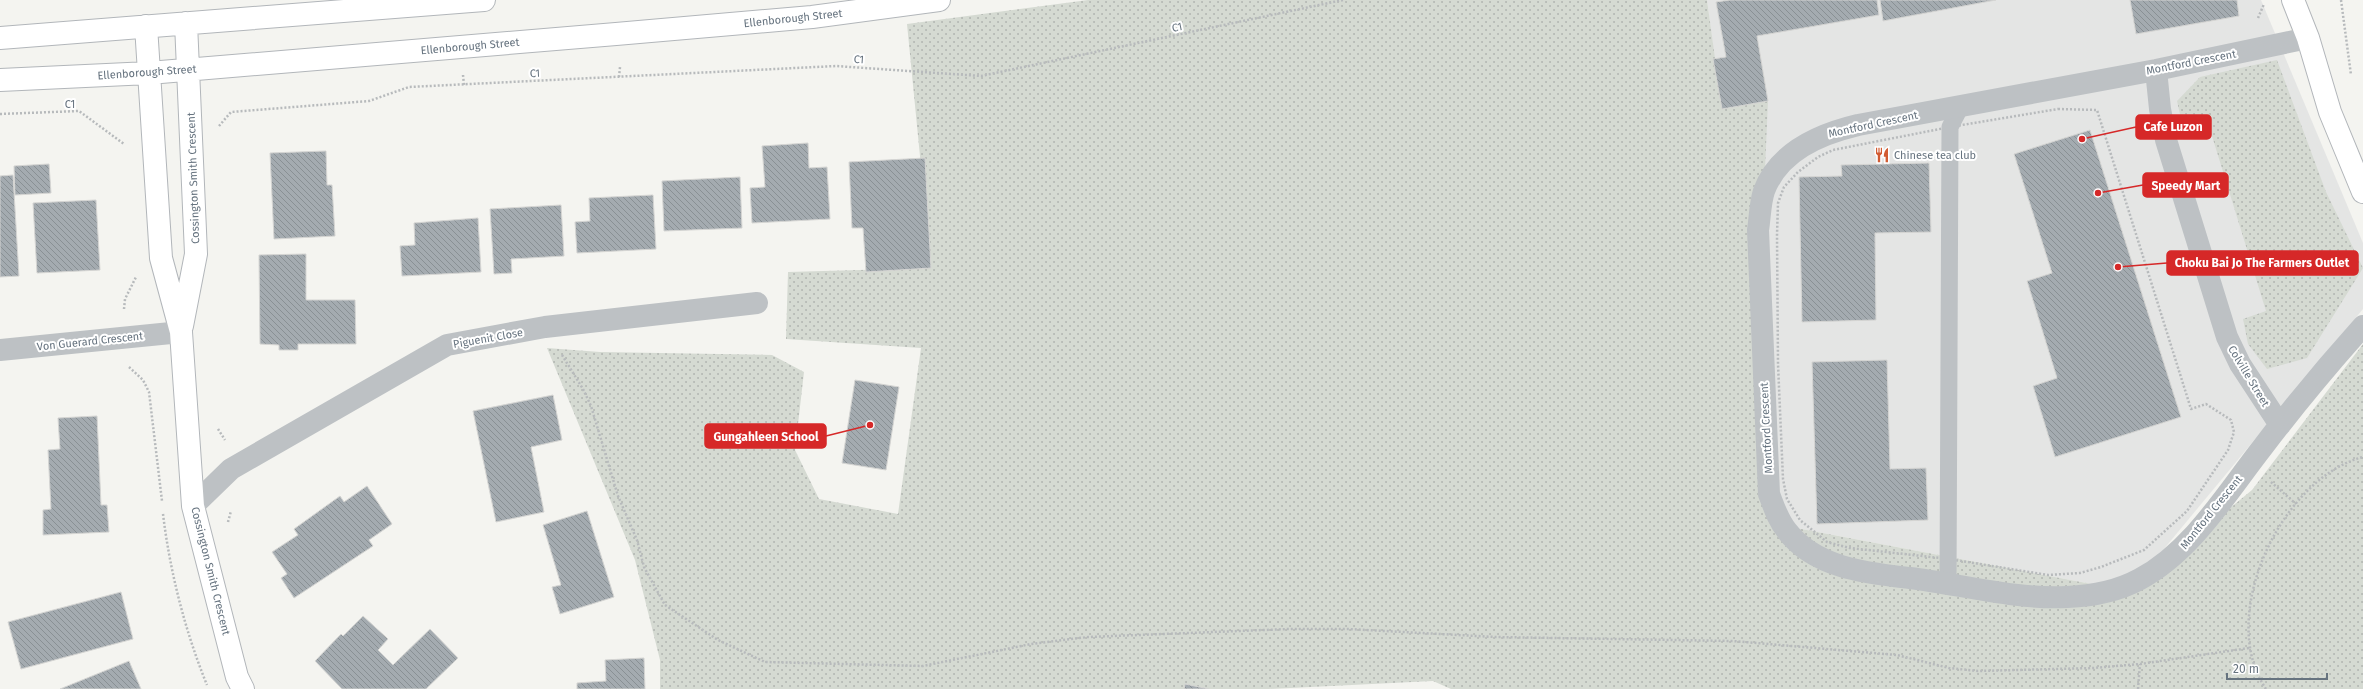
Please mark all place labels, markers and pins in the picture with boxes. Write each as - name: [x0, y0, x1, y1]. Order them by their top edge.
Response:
- callout: Cafe Luzon: [2136, 115, 2211, 139]
- restaurant icon: Chinese tea club: [1873, 146, 1891, 164]
- place label: Chinese tea club: [1894, 149, 1976, 162]
- callout: Speedy Mart: [2143, 173, 2228, 197]
- callout: Choku Bai Jo The Farmers Outlet: [2167, 251, 2358, 275]
- callout: Gungahleen School: [705, 424, 826, 448]

